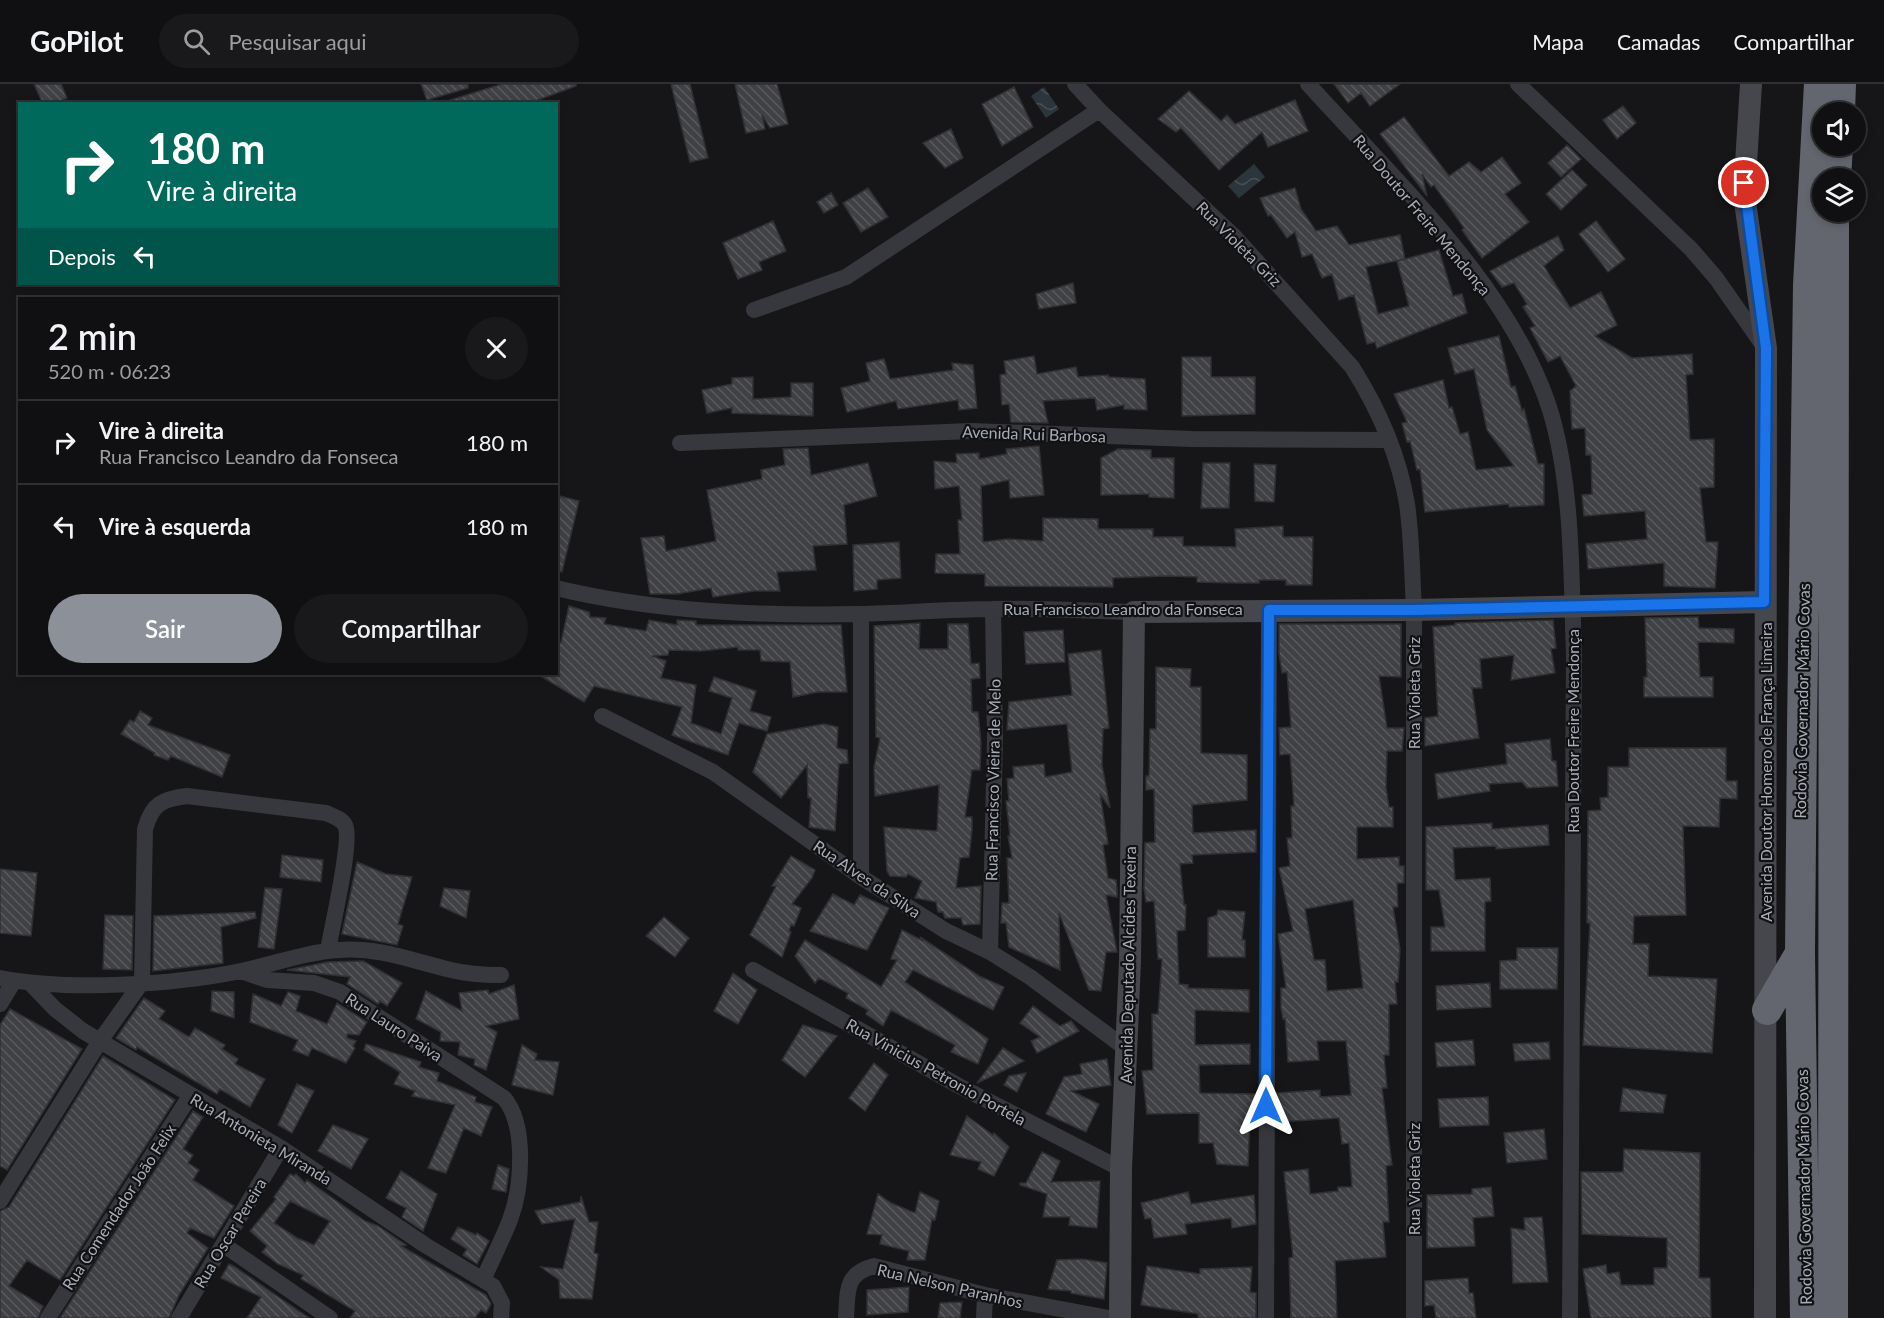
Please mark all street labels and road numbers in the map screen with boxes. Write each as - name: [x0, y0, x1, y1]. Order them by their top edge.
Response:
- street label: Rua Doutor Freire Mendonça: [1350, 131, 1495, 299]
- street label: Rua Violeta Griz: [1193, 197, 1286, 290]
- street label: Avenida Rui Barbosa: [962, 421, 1106, 446]
- street label: Rodovia Governador Mário Covas: [1790, 583, 1813, 819]
- street label: Rua Francisco Leandro da Fonseca: [1003, 599, 1243, 618]
- street label: Avenida Doutor Homero de França Limeira: [1756, 622, 1775, 922]
- street label: Rua Doutor Freire Mendonça: [1563, 629, 1582, 833]
- street label: Rua Violeta Griz: [1404, 637, 1423, 749]
- street label: Rua Francisco Vieira de Melo: [981, 679, 1004, 881]
- street label: Rua Alves da Silva: [810, 836, 925, 922]
- street label: Avenida Deputado Alcides Texeira: [1116, 846, 1139, 1084]
- street label: Rua Lauro Paiva: [342, 988, 446, 1065]
- street label: Rua Vinicius Petronio Portela: [843, 1014, 1029, 1129]
- street label: Rodovia Governador Mário Covas: [1792, 1069, 1815, 1305]
- street label: Rua Antonieta Miranda: [187, 1089, 335, 1188]
- street label: Rua Comendador João Felix: [58, 1120, 179, 1293]
- street label: Rua Violeta Griz: [1404, 1123, 1423, 1235]
- street label: Rua Oscar Pereira: [189, 1174, 270, 1291]
- street label: Rua Nelson Paranhos: [876, 1260, 1025, 1312]

